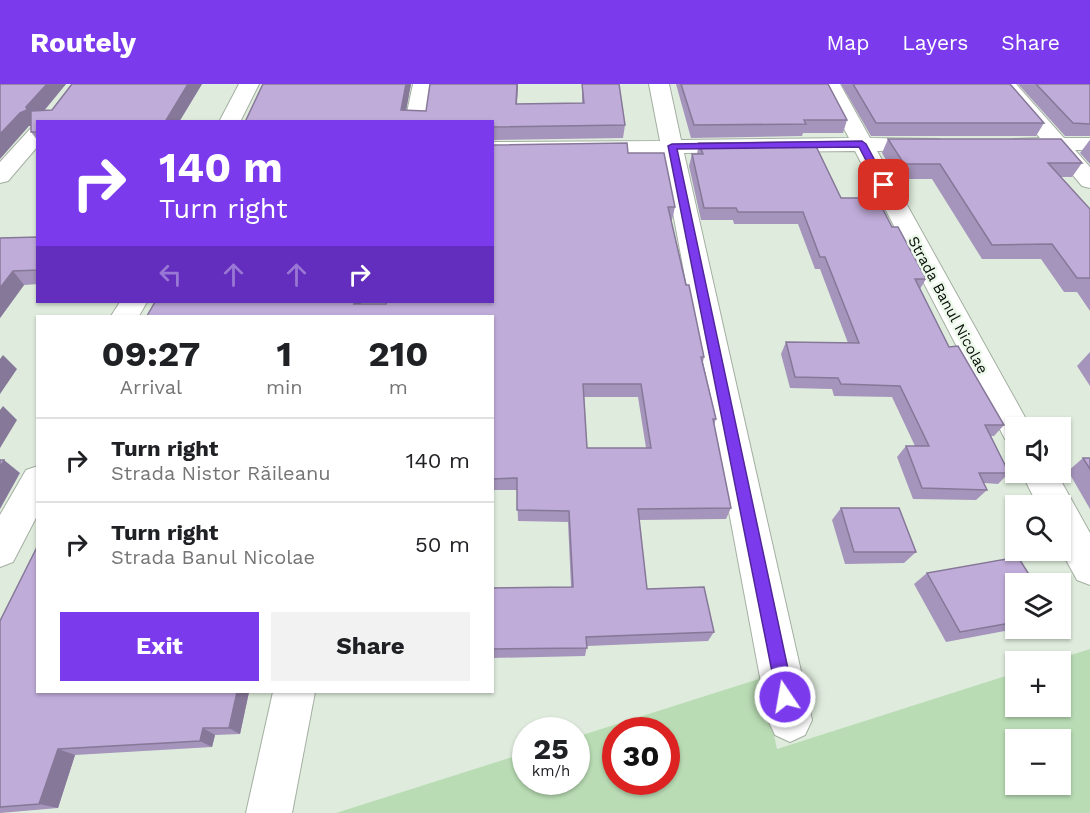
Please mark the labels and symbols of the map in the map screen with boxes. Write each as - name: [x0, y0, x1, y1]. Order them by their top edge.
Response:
- pin: [858, 159, 909, 210]
- street label: Strada Banul Nicolae: [904, 233, 992, 377]
- position arrow: [753, 665, 817, 729]
- speed limit sign: 30: [602, 717, 680, 795]

